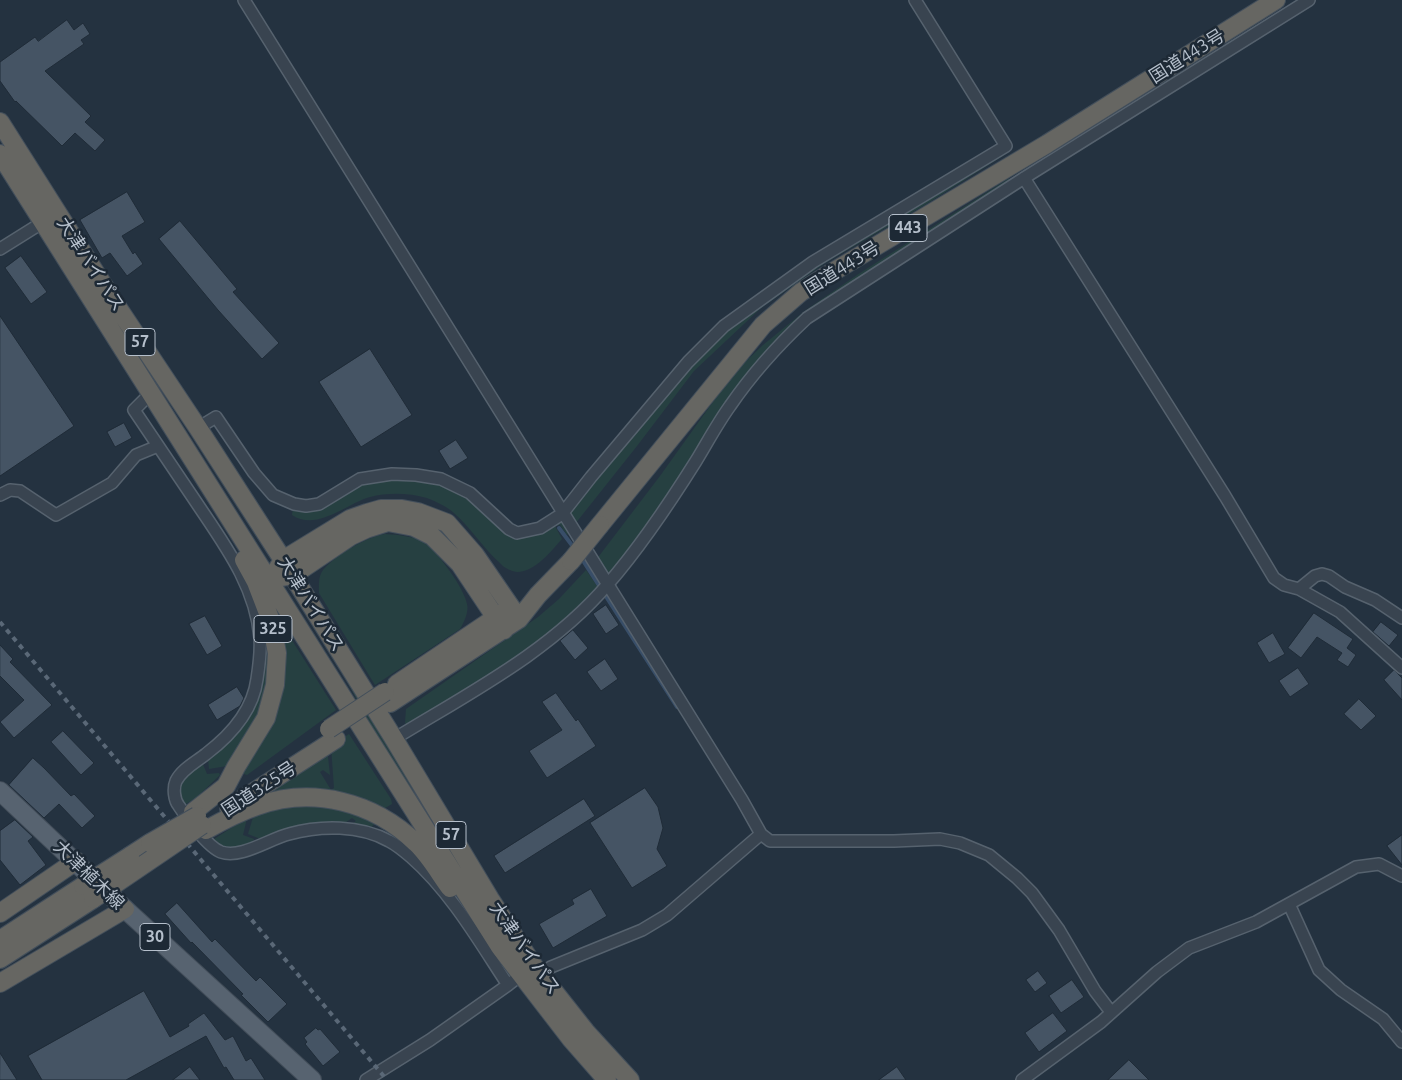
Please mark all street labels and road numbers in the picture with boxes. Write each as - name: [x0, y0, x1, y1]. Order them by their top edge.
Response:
- street label: 国道443号: [1145, 24, 1229, 88]
- street label: 大津バイパス: [53, 213, 129, 315]
- road number: 443: [889, 214, 927, 242]
- street label: 国道443号: [800, 236, 884, 300]
- road number: 57: [125, 328, 155, 356]
- street label: 大津バイパス: [273, 552, 349, 656]
- road number: 325: [254, 616, 292, 642]
- street label: 国道325号: [218, 757, 300, 821]
- road number: 57: [436, 822, 466, 848]
- street label: 大津植木線: [49, 836, 129, 914]
- street label: 大津バイパス: [485, 898, 565, 998]
- road number: 30: [140, 924, 170, 950]

